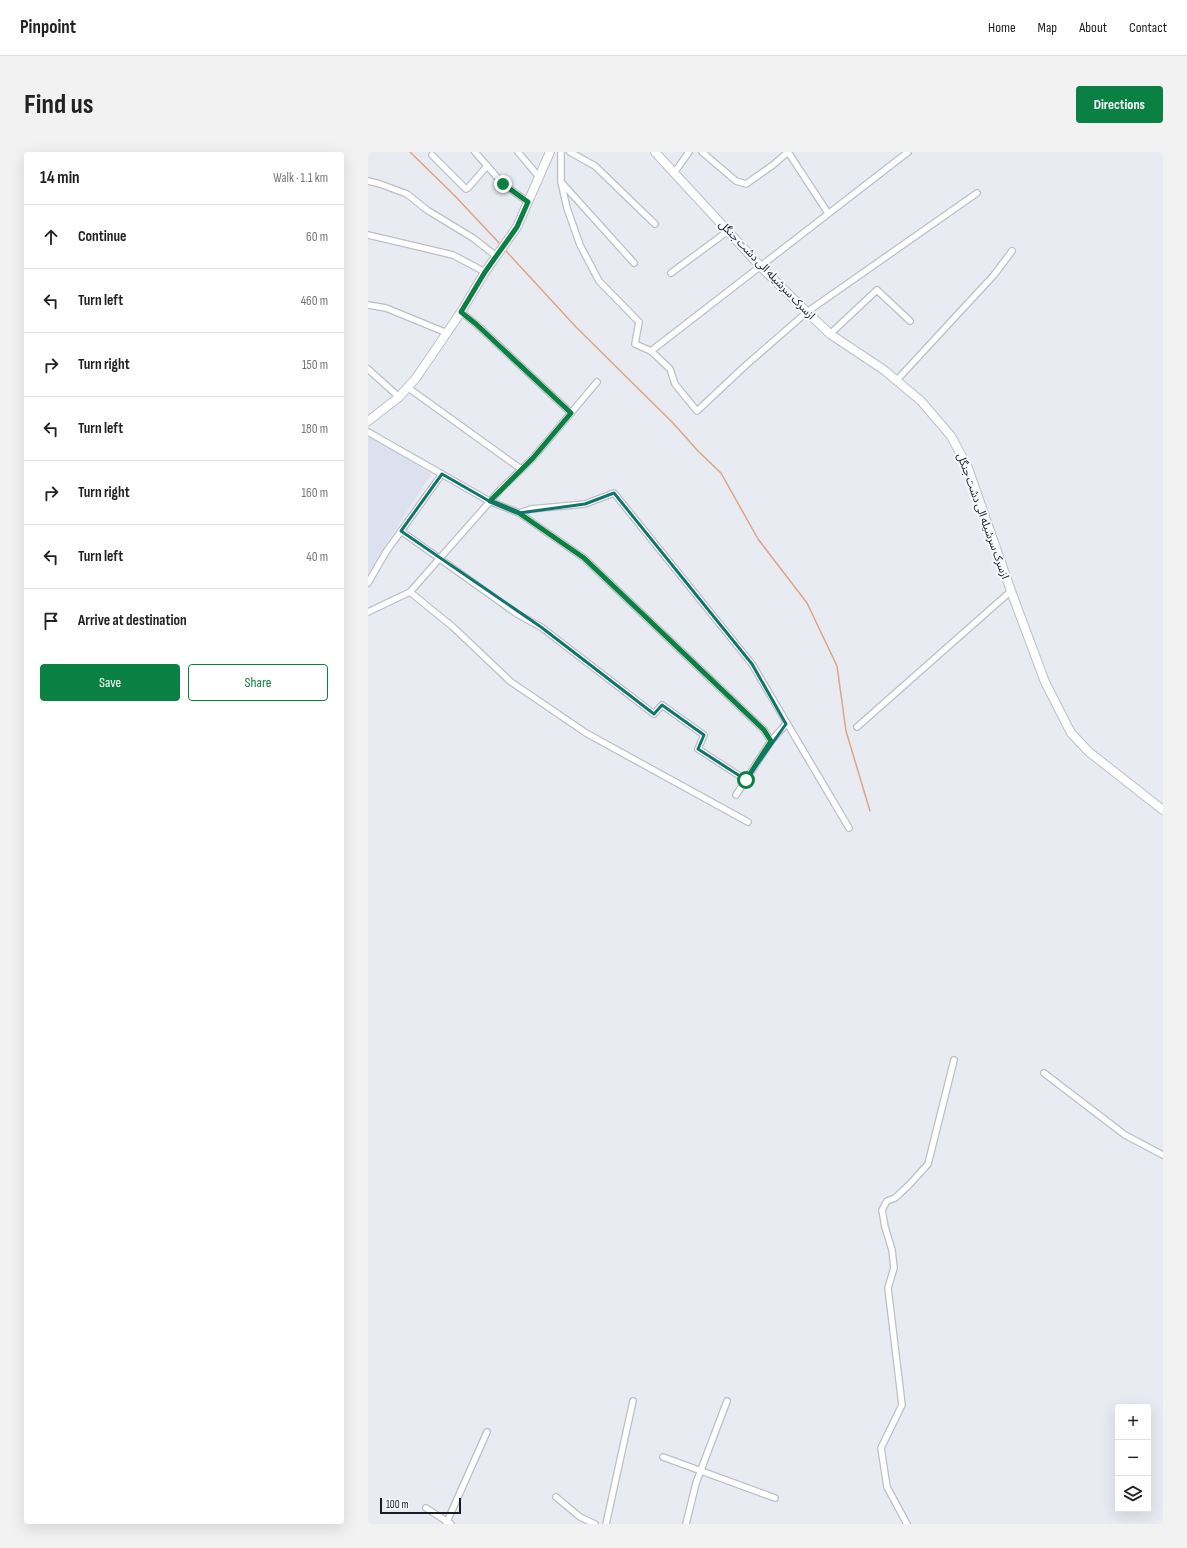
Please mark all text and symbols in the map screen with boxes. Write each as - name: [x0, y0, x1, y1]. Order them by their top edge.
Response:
- text: Pinpoint: [20, 16, 76, 39]
- text: Home: [988, 19, 1016, 36]
- text: Map: [1038, 19, 1057, 36]
- text: About: [1079, 19, 1107, 36]
- text: Contact: [1129, 19, 1167, 36]
- button: Directions: [1076, 86, 1163, 123]
- text: Find us: [24, 88, 93, 121]
- text: 14 min: [40, 168, 80, 188]
- text: Walk · 1.1 km: [273, 170, 328, 186]
- route end: [494, 175, 512, 193]
- street label: ازسرک سرشیله الی دشت جنگل: [716, 218, 818, 322]
- icon: ahead: [40, 226, 62, 248]
- text: Continue: [78, 227, 127, 246]
- text: 60 m: [306, 229, 328, 245]
- icon: left: [40, 290, 62, 312]
- text: Turn left: [78, 291, 123, 310]
- text: 460 m: [301, 293, 328, 309]
- icon: right: [40, 354, 62, 376]
- text: Turn right: [78, 355, 130, 374]
- text: 150 m: [302, 357, 328, 373]
- icon: left: [40, 418, 62, 440]
- text: Turn left: [78, 419, 123, 438]
- text: 180 m: [302, 421, 328, 437]
- street label: ازسرک سرشیله الی دشت جنگل: [954, 451, 1012, 581]
- icon: right: [40, 482, 62, 504]
- text: Turn right: [78, 483, 130, 502]
- text: 160 m: [302, 485, 328, 501]
- icon: left: [40, 546, 62, 568]
- text: Turn left: [78, 547, 123, 566]
- text: 40 m: [306, 549, 328, 565]
- icon: arrive: [40, 610, 62, 632]
- text: Arrive at destination: [78, 611, 187, 630]
- button: Save: [40, 664, 180, 701]
- button: Share: [188, 664, 328, 701]
- route start: [737, 771, 755, 789]
- map controls: [1115, 1404, 1151, 1512]
- button: +: [1115, 1404, 1151, 1440]
- button: −: [1115, 1440, 1151, 1476]
- button: layers: [1115, 1476, 1151, 1512]
- scale bar: [380, 1496, 461, 1515]
- text: 100 m: [386, 1498, 408, 1511]

